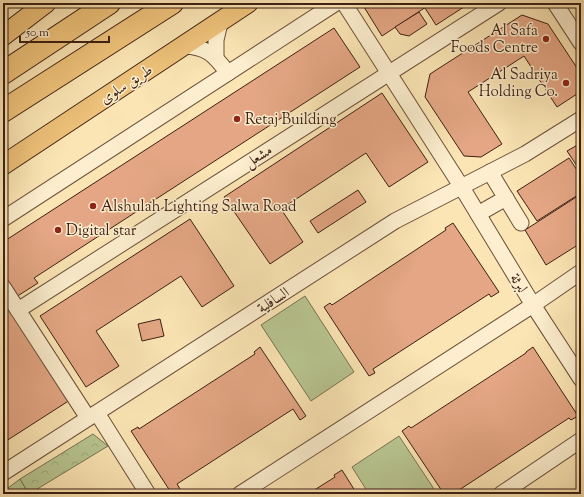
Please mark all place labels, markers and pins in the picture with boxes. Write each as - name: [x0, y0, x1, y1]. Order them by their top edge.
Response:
- place label: Al Safa Foods Centre: [451, 21, 538, 59]
- marker: Al Safa Foods Centre: [541, 34, 551, 44]
- place label: Al Sadriya Holding Co.: [479, 65, 558, 103]
- marker: Al Sadriya Holding Co.: [561, 78, 571, 88]
- place label: Retaj Building: [245, 110, 337, 131]
- marker: Retaj Building: [232, 114, 242, 124]
- place label: Alshulah Lighting Salwa Road: [101, 197, 297, 218]
- marker: Alshulah Lighting Salwa Road: [88, 201, 98, 211]
- place label: Digital star: [66, 221, 137, 242]
- marker: Digital star: [53, 225, 63, 235]

